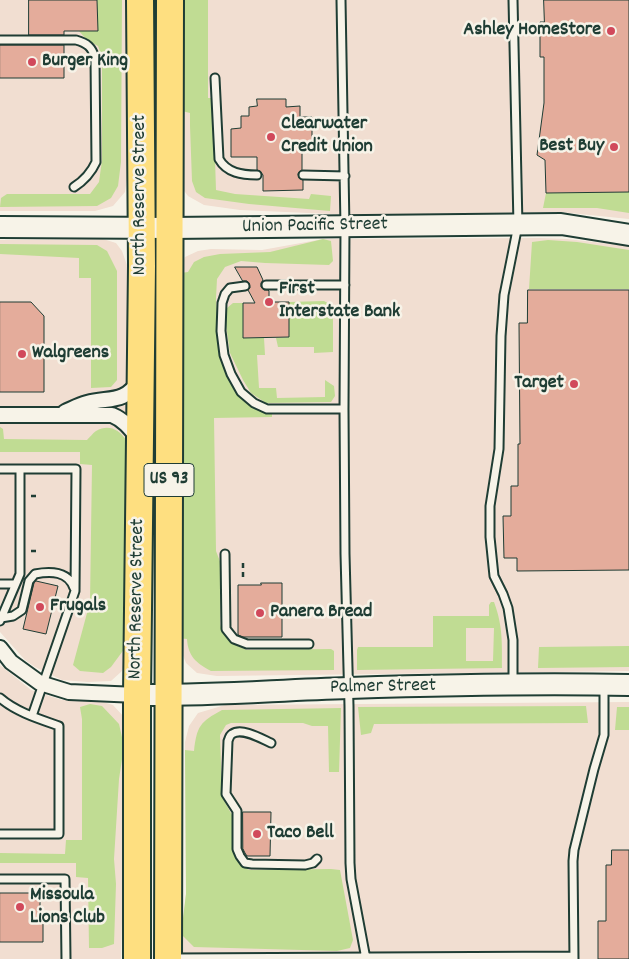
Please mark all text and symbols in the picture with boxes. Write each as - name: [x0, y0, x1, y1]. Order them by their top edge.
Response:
- place label: Ashley HomeStore: [463, 19, 601, 43]
- marker: Ashley HomeStore: [605, 25, 617, 37]
- place label: Burger King: [42, 50, 128, 74]
- marker: Burger King: [26, 56, 38, 68]
- place label: Clearwater Credit Union: [281, 113, 373, 160]
- street label: North Reserve Street: [129, 115, 153, 275]
- marker: Clearwater Credit Union: [265, 131, 277, 143]
- place label: Best Buy: [539, 135, 604, 159]
- marker: Best Buy: [608, 141, 620, 153]
- street label: Union Pacific Street: [242, 214, 388, 240]
- place label: First Interstate Bank: [279, 278, 400, 325]
- marker: First Interstate Bank: [263, 296, 275, 308]
- place label: Walgreens: [32, 342, 109, 366]
- marker: Walgreens: [16, 348, 28, 360]
- place label: Target: [514, 372, 564, 396]
- marker: Target: [568, 378, 580, 390]
- road number: US 93: [144, 464, 194, 496]
- street label: North Reserve Street: [125, 518, 151, 680]
- place label: Frugals: [50, 595, 106, 619]
- marker: Frugals: [34, 601, 46, 613]
- place label: Panera Bread: [270, 601, 372, 625]
- marker: Panera Bread: [254, 607, 266, 619]
- street label: Palmer Street: [330, 675, 436, 701]
- place label: Taco Bell: [267, 822, 334, 846]
- marker: Taco Bell: [251, 828, 263, 840]
- place label: Missoula Lions Club: [30, 884, 105, 931]
- marker: Missoula Lions Club: [14, 901, 26, 913]

